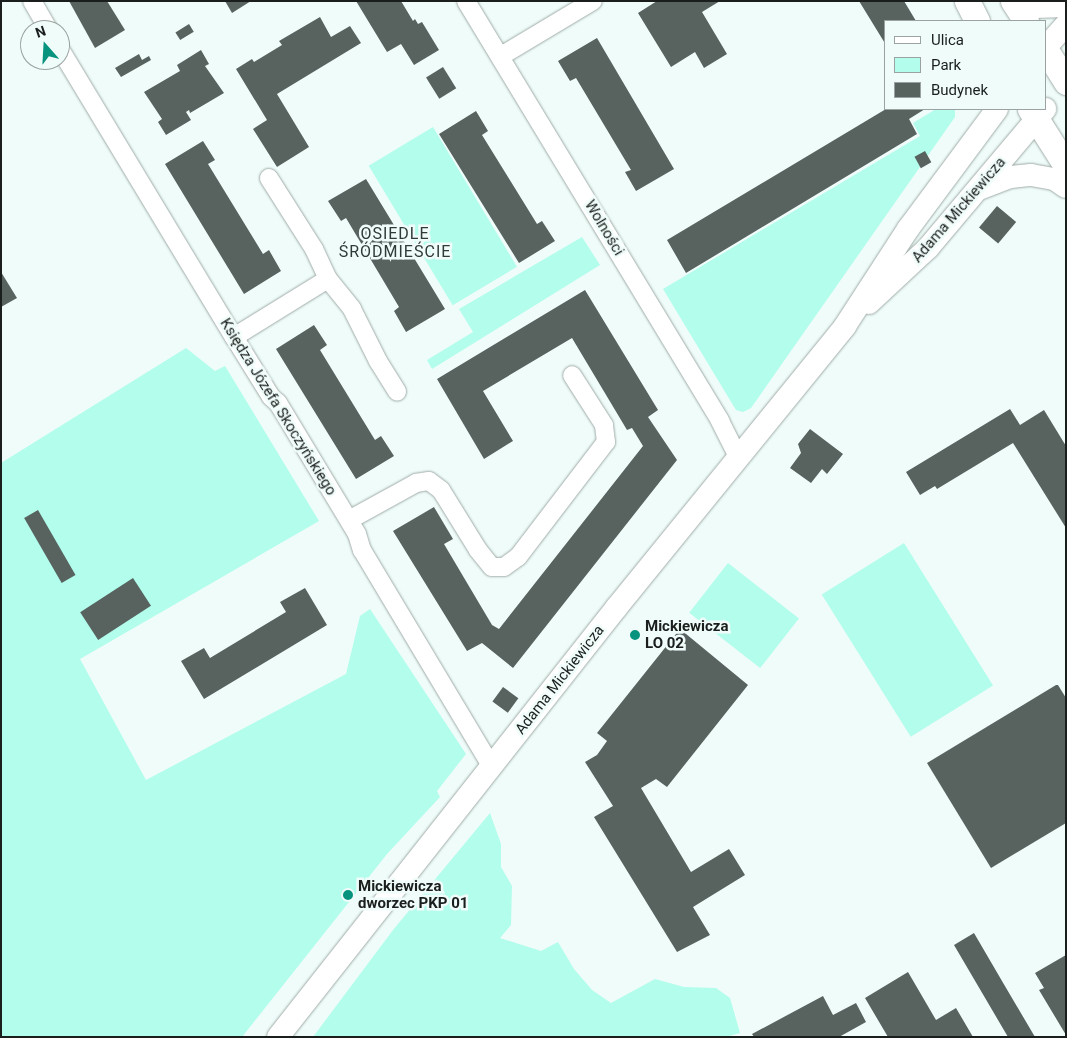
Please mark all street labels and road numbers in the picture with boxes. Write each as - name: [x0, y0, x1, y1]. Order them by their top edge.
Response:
- street label: Adama Mickiewicza: [908, 154, 1010, 266]
- street label: Wolności: [580, 197, 628, 259]
- street label: Księdza Józefa Skoczyńskiego: [216, 315, 340, 499]
- street label: Adama Mickiewicza: [512, 622, 608, 738]

